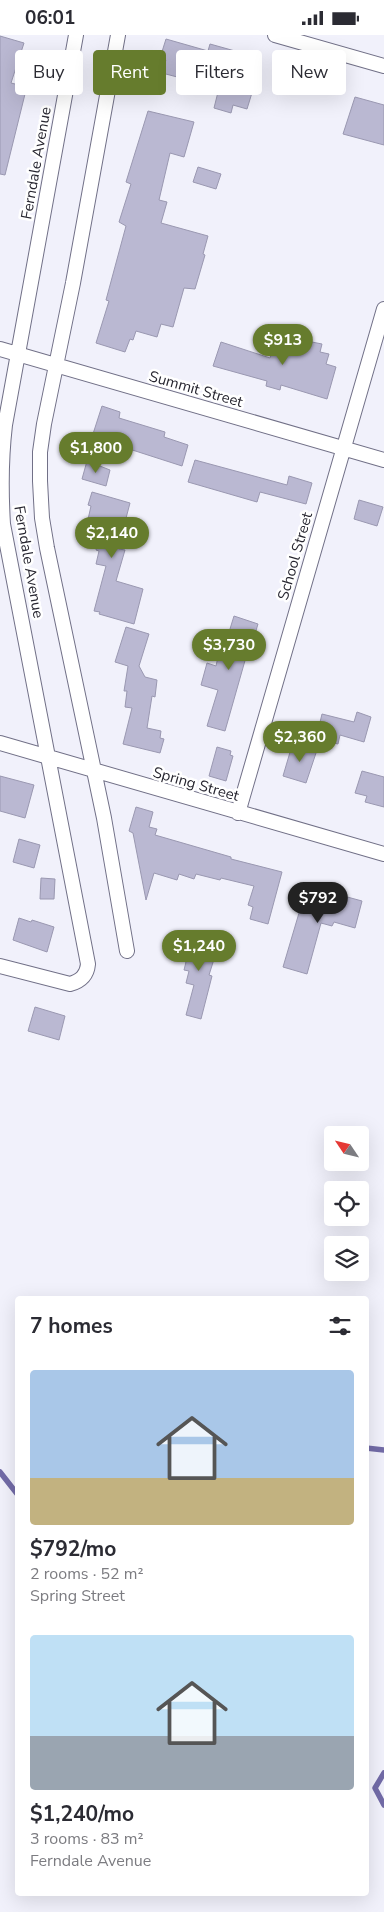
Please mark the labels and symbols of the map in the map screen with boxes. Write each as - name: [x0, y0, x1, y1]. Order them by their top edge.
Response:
- street label: Ferndale Avenue: [16, 105, 56, 221]
- pin: $913: [253, 323, 313, 366]
- street label: Summit Street: [147, 366, 246, 412]
- pin: $1,800: [55, 431, 137, 474]
- street label: Ferndale Avenue: [9, 504, 49, 620]
- street label: School Street: [273, 509, 317, 602]
- pin: $2,140: [71, 517, 153, 559]
- pin: $3,730: [188, 629, 270, 671]
- pin: $2,360: [259, 721, 341, 763]
- street label: Spring Street: [151, 762, 242, 806]
- pin: $792: [288, 881, 348, 924]
- pin: $1,240: [158, 929, 240, 972]
- north arrow: [324, 1126, 369, 1171]

